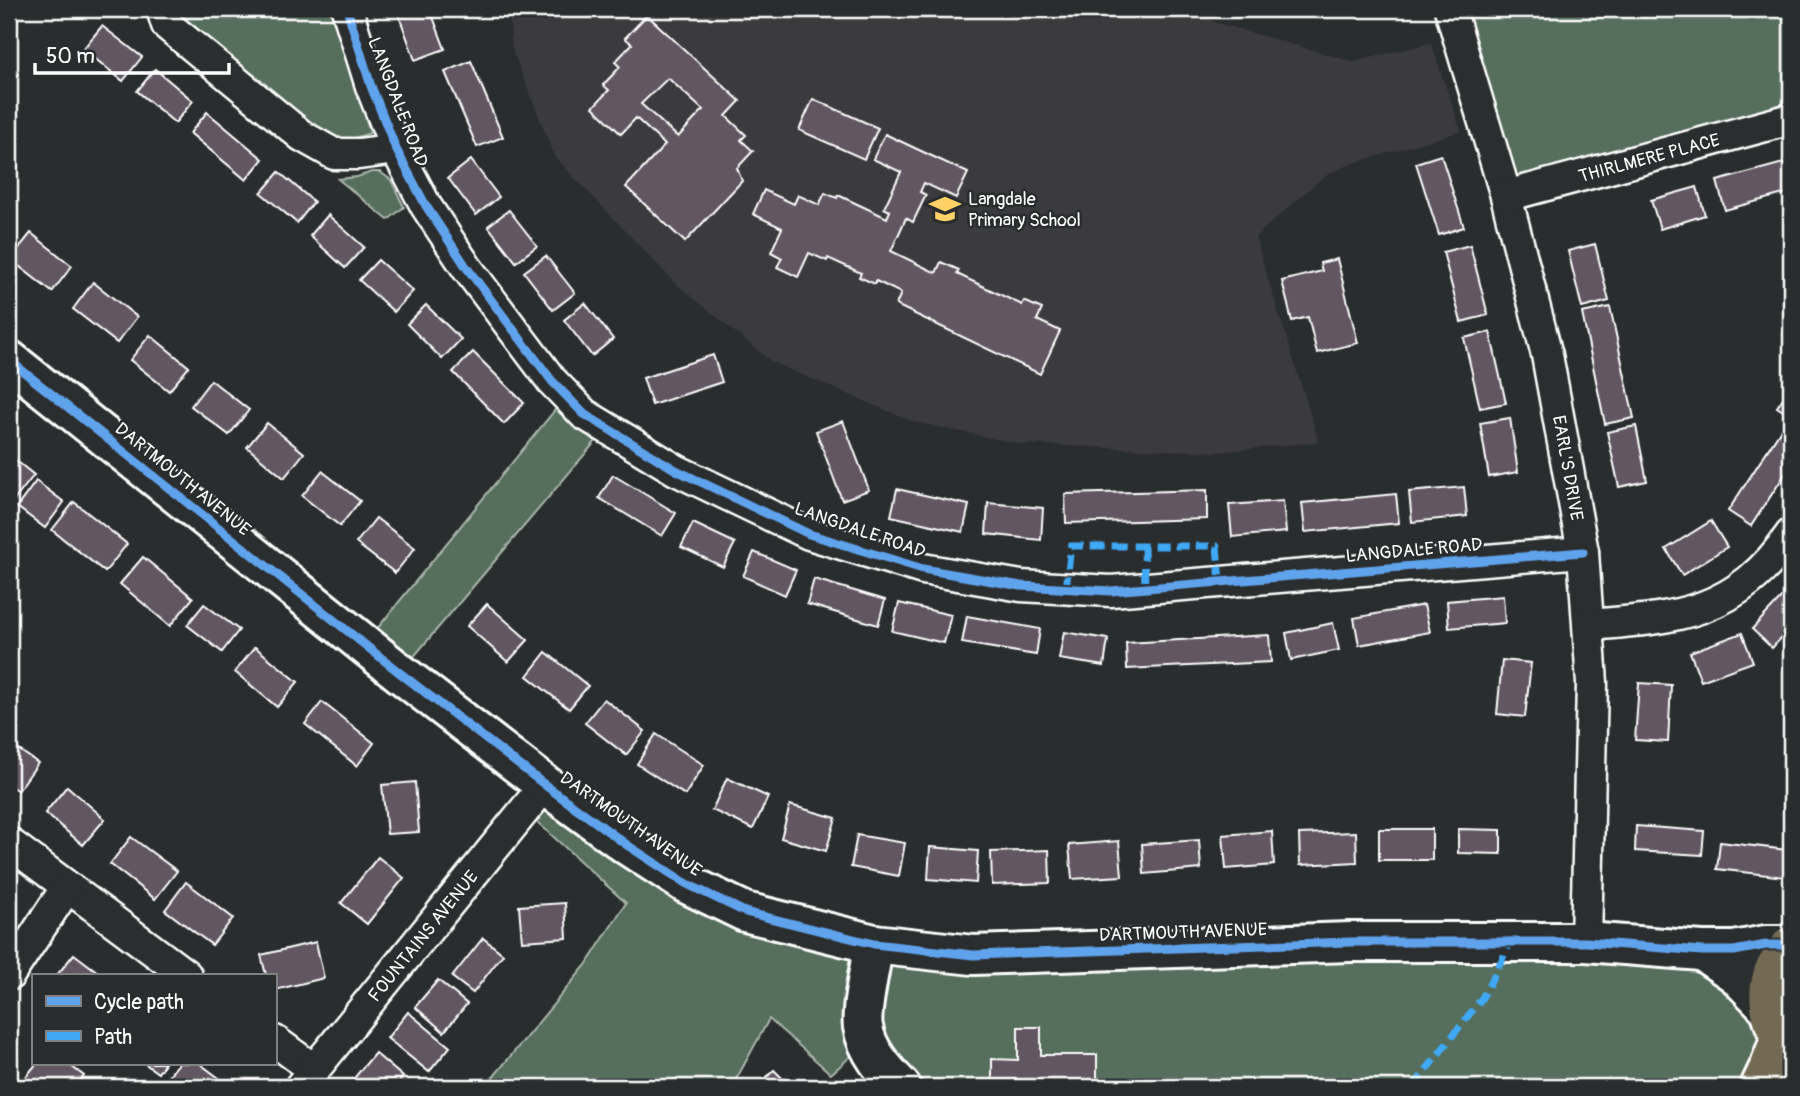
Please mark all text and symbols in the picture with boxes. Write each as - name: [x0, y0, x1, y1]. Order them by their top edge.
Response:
- scale bar: [35, 32, 229, 76]
- street label: LANGDALE ROAD: [362, 34, 433, 170]
- text: 50 m: [46, 43, 95, 70]
- street label: THIRLMERE PLACE: [1576, 129, 1722, 188]
- place label: Langdale Primary School: [968, 188, 1081, 232]
- school or university icon: Langdale Primary School: [928, 192, 962, 226]
- street label: EARL'S DRIVE: [1547, 414, 1588, 523]
- street label: DARTMOUTH AVENUE: [110, 418, 255, 541]
- street label: LANGDALE ROAD: [791, 497, 928, 564]
- street label: LANGDALE ROAD: [1345, 533, 1483, 568]
- street label: DARTMOUTH AVENUE: [555, 767, 706, 882]
- street label: FOUNTAINS AVENUE: [363, 866, 483, 1007]
- street label: DARTMOUTH AVENUE: [1099, 918, 1268, 947]
- legend: [32, 974, 276, 1064]
- text: Cycle path: [94, 989, 184, 1016]
- text: Path: [94, 1024, 132, 1051]

